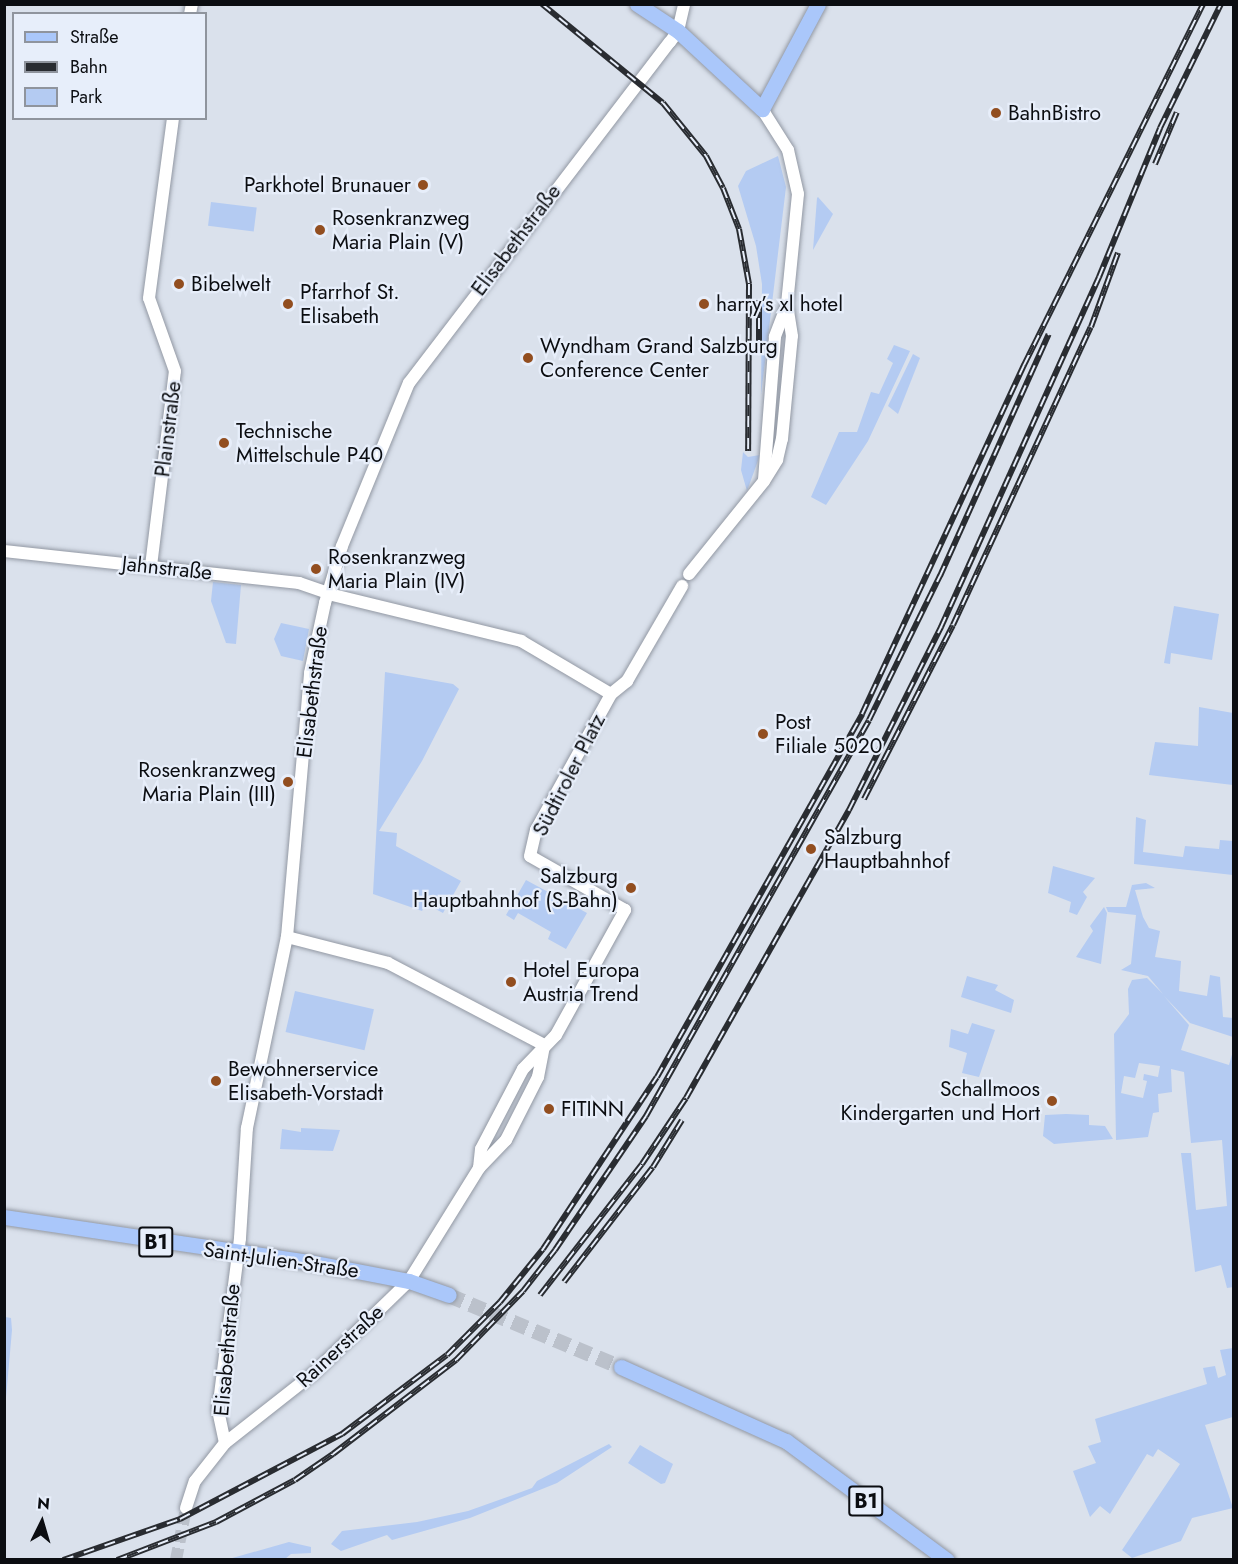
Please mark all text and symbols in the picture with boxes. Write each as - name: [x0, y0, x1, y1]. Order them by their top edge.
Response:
- legend: [12, 12, 207, 120]
- text: Straße: [70, 24, 118, 50]
- text: Bahn: [70, 54, 108, 80]
- text: Park: [70, 84, 102, 110]
- place label: BahnBistro: [1008, 100, 1101, 126]
- marker: BahnBistro: [989, 106, 1003, 120]
- place label: Parkhotel Brunauer: [244, 172, 411, 198]
- marker: Parkhotel Brunauer: [416, 178, 430, 192]
- street label: Elisabethstraße: [466, 179, 566, 301]
- place label: Rosenkranzweg Maria Plain (V): [332, 205, 470, 255]
- marker: Rosenkranzweg Maria Plain (V): [313, 223, 327, 237]
- place label: Bibelwelt: [191, 271, 270, 297]
- marker: Bibelwelt: [172, 277, 186, 291]
- place label: Pfarrhof St. Elisabeth: [300, 279, 400, 329]
- place label: harry’s xl hotel: [716, 291, 843, 317]
- marker: Pfarrhof St. Elisabeth: [281, 297, 295, 311]
- marker: harry’s xl hotel: [697, 297, 711, 311]
- place label: Wyndham Grand Salzburg Conference Center: [540, 333, 778, 383]
- marker: Wyndham Grand Salzburg Conference Center: [521, 351, 535, 365]
- street label: Plainstraße: [150, 380, 186, 478]
- place label: Technische Mittelschule P40: [236, 418, 383, 468]
- marker: Technische Mittelschule P40: [217, 436, 231, 450]
- place label: Rosenkranzweg Maria Plain (IV): [328, 544, 466, 594]
- street label: Jahnstraße: [121, 551, 213, 585]
- marker: Rosenkranzweg Maria Plain (IV): [309, 562, 323, 576]
- street label: Elisabethstraße: [291, 625, 333, 759]
- place label: Post Filiale 5020: [775, 709, 882, 759]
- street label: Südtiroler Platz: [527, 710, 611, 840]
- marker: Post Filiale 5020: [756, 727, 770, 741]
- place label: Rosenkranzweg Maria Plain (III): [138, 757, 276, 807]
- marker: Rosenkranzweg Maria Plain (III): [281, 775, 295, 789]
- place label: Salzburg Hauptbahnhof: [824, 824, 950, 874]
- marker: Salzburg Hauptbahnhof: [802, 840, 820, 858]
- place label: Salzburg Hauptbahnhof (S-Bahn): [413, 863, 618, 913]
- marker: Salzburg Hauptbahnhof (S-Bahn): [622, 879, 640, 897]
- place label: Hotel Europa Austria Trend: [523, 957, 639, 1007]
- marker: Hotel Europa Austria Trend: [504, 975, 518, 989]
- place label: Bewohnerservice Elisabeth-Vorstadt: [228, 1056, 383, 1106]
- marker: Bewohnerservice Elisabeth-Vorstadt: [209, 1074, 223, 1088]
- place label: Schallmoos Kindergarten und Hort: [840, 1076, 1040, 1126]
- marker: Schallmoos Kindergarten und Hort: [1045, 1094, 1059, 1108]
- place label: FITINN: [561, 1096, 624, 1122]
- marker: FITINN: [542, 1102, 556, 1116]
- road number: B1: [138, 1225, 174, 1259]
- street label: Saint-Julien-Straße: [202, 1237, 360, 1283]
- street label: Elisabethstraße: [209, 1283, 245, 1417]
- street label: Rainerstraße: [291, 1299, 389, 1393]
- road number: B1: [848, 1484, 884, 1518]
- north arrow: [12, 1492, 72, 1552]
- text: N: [36, 1492, 51, 1516]

